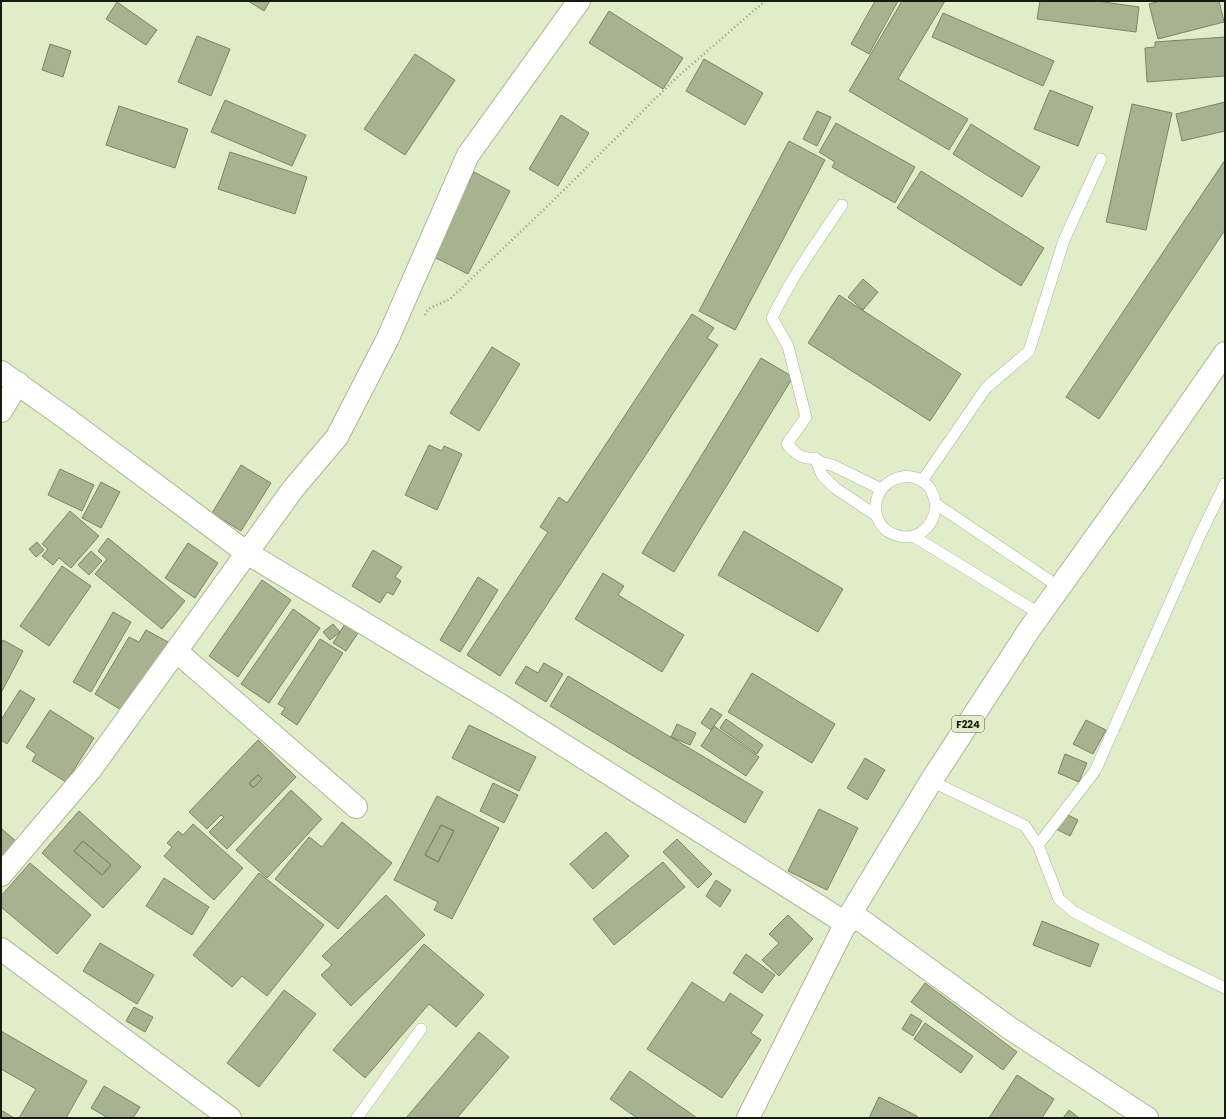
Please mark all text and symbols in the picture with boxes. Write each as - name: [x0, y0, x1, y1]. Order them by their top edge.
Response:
- road number: F224: [952, 716, 984, 732]

